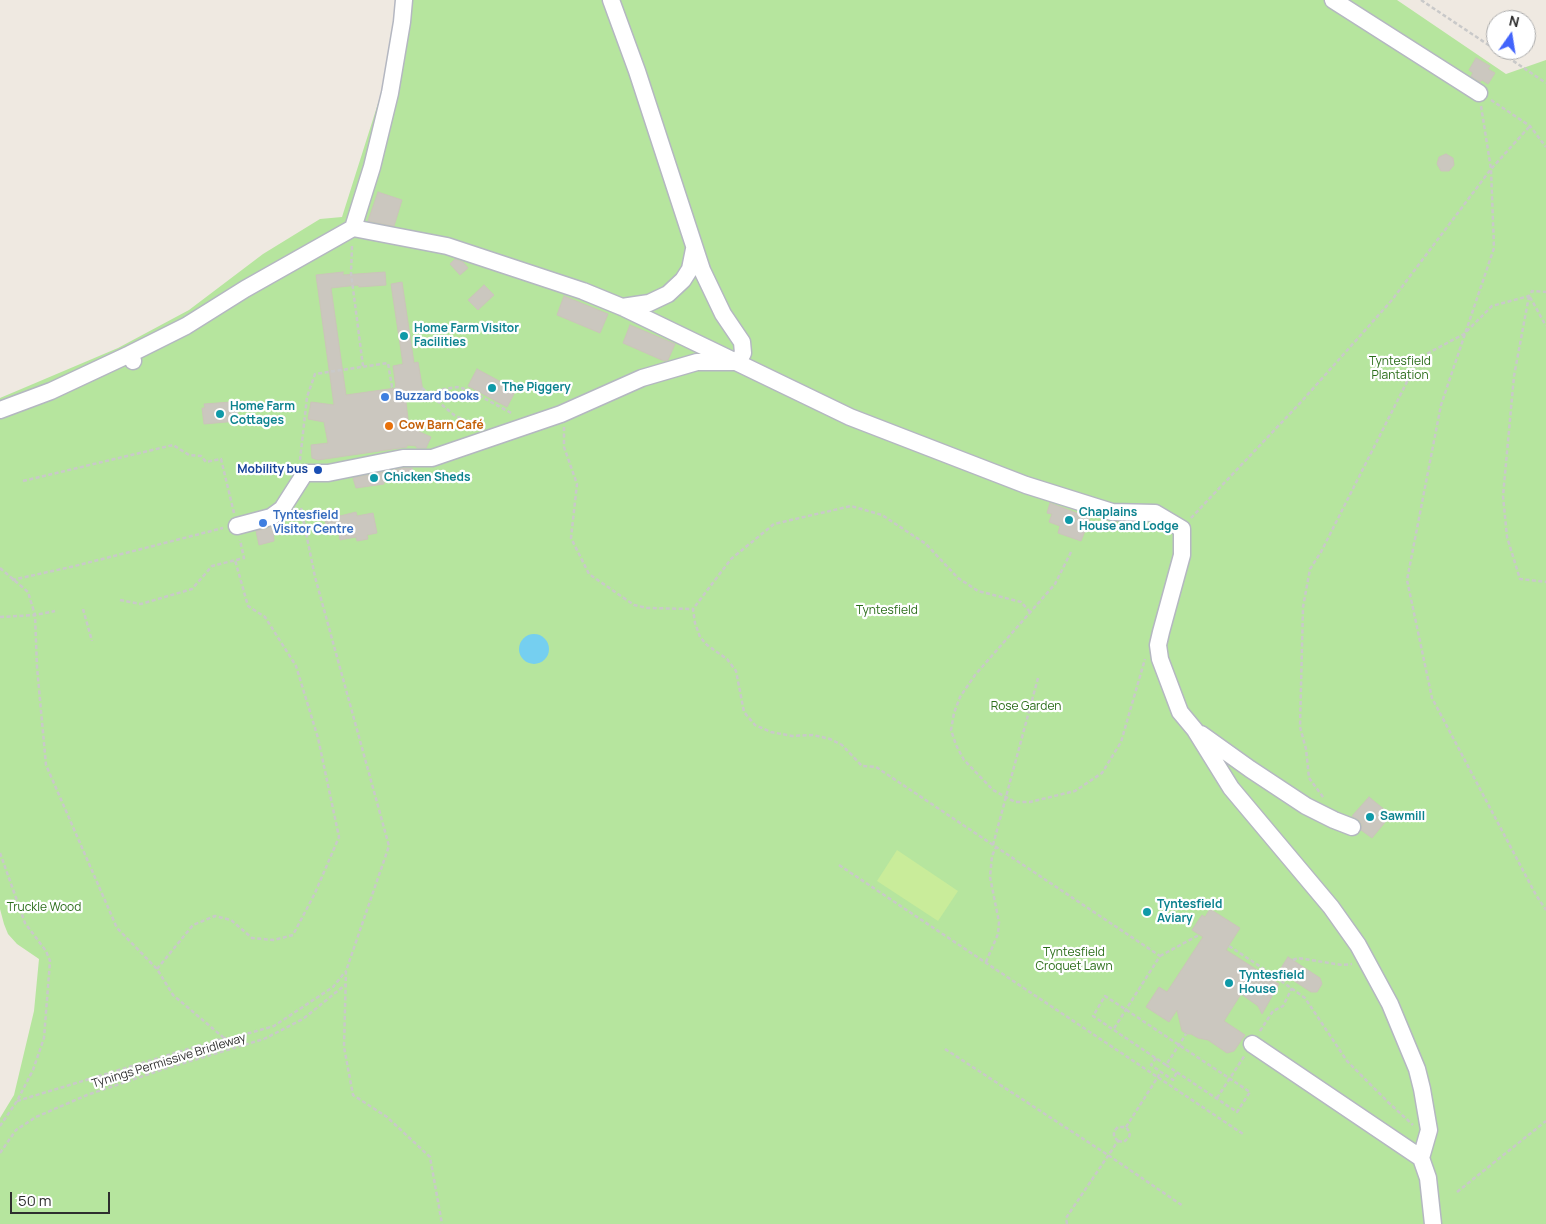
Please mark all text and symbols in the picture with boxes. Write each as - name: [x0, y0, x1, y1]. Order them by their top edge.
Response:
- north arrow: [1486, 10, 1536, 60]
- text: N: [1507, 10, 1521, 31]
- place label: Home Farm Visitor Facilities: [414, 322, 519, 350]
- marker: Home Farm Visitor Facilities: [398, 330, 410, 342]
- park label: Tyntesfield Plantation: [1369, 355, 1431, 383]
- place label: The Piggery: [502, 381, 571, 395]
- marker: The Piggery: [486, 382, 498, 394]
- place label: Buzzard books: [395, 390, 479, 404]
- marker: Buzzard books: [379, 391, 391, 403]
- place label: Home Farm Cottages: [230, 400, 295, 428]
- marker: Home Farm Cottages: [214, 408, 226, 420]
- place label: Cow Barn Café: [399, 419, 484, 433]
- marker: Cow Barn Café: [383, 420, 395, 432]
- place label: Mobility bus: [237, 463, 308, 477]
- marker: Mobility bus: [312, 464, 324, 476]
- place label: Chicken Sheds: [384, 471, 470, 485]
- marker: Chicken Sheds: [368, 472, 380, 484]
- place label: Chaplains House and Lodge: [1079, 506, 1179, 534]
- place label: Tyntesfield Visitor Centre: [273, 509, 354, 537]
- marker: Chaplains House and Lodge: [1063, 514, 1075, 526]
- marker: Tyntesfield Visitor Centre: [257, 517, 269, 529]
- park label: Tyntesfield: [856, 604, 918, 618]
- park label: Rose Garden: [991, 700, 1061, 714]
- place label: Sawmill: [1380, 810, 1425, 824]
- marker: Sawmill: [1364, 811, 1376, 823]
- place label: Tyntesfield Aviary: [1157, 898, 1222, 926]
- park label: Truckle Wood: [7, 901, 81, 915]
- marker: Tyntesfield Aviary: [1141, 906, 1153, 918]
- park label: Tyntesfield Croquet Lawn: [1035, 946, 1113, 974]
- place label: Tyntesfield House: [1239, 969, 1304, 997]
- marker: Tyntesfield House: [1223, 977, 1235, 989]
- street label: Tynings Permissive Bridleway: [90, 1031, 248, 1091]
- scale bar: [12, 1182, 112, 1214]
- text: 50 m: [18, 1190, 52, 1211]

